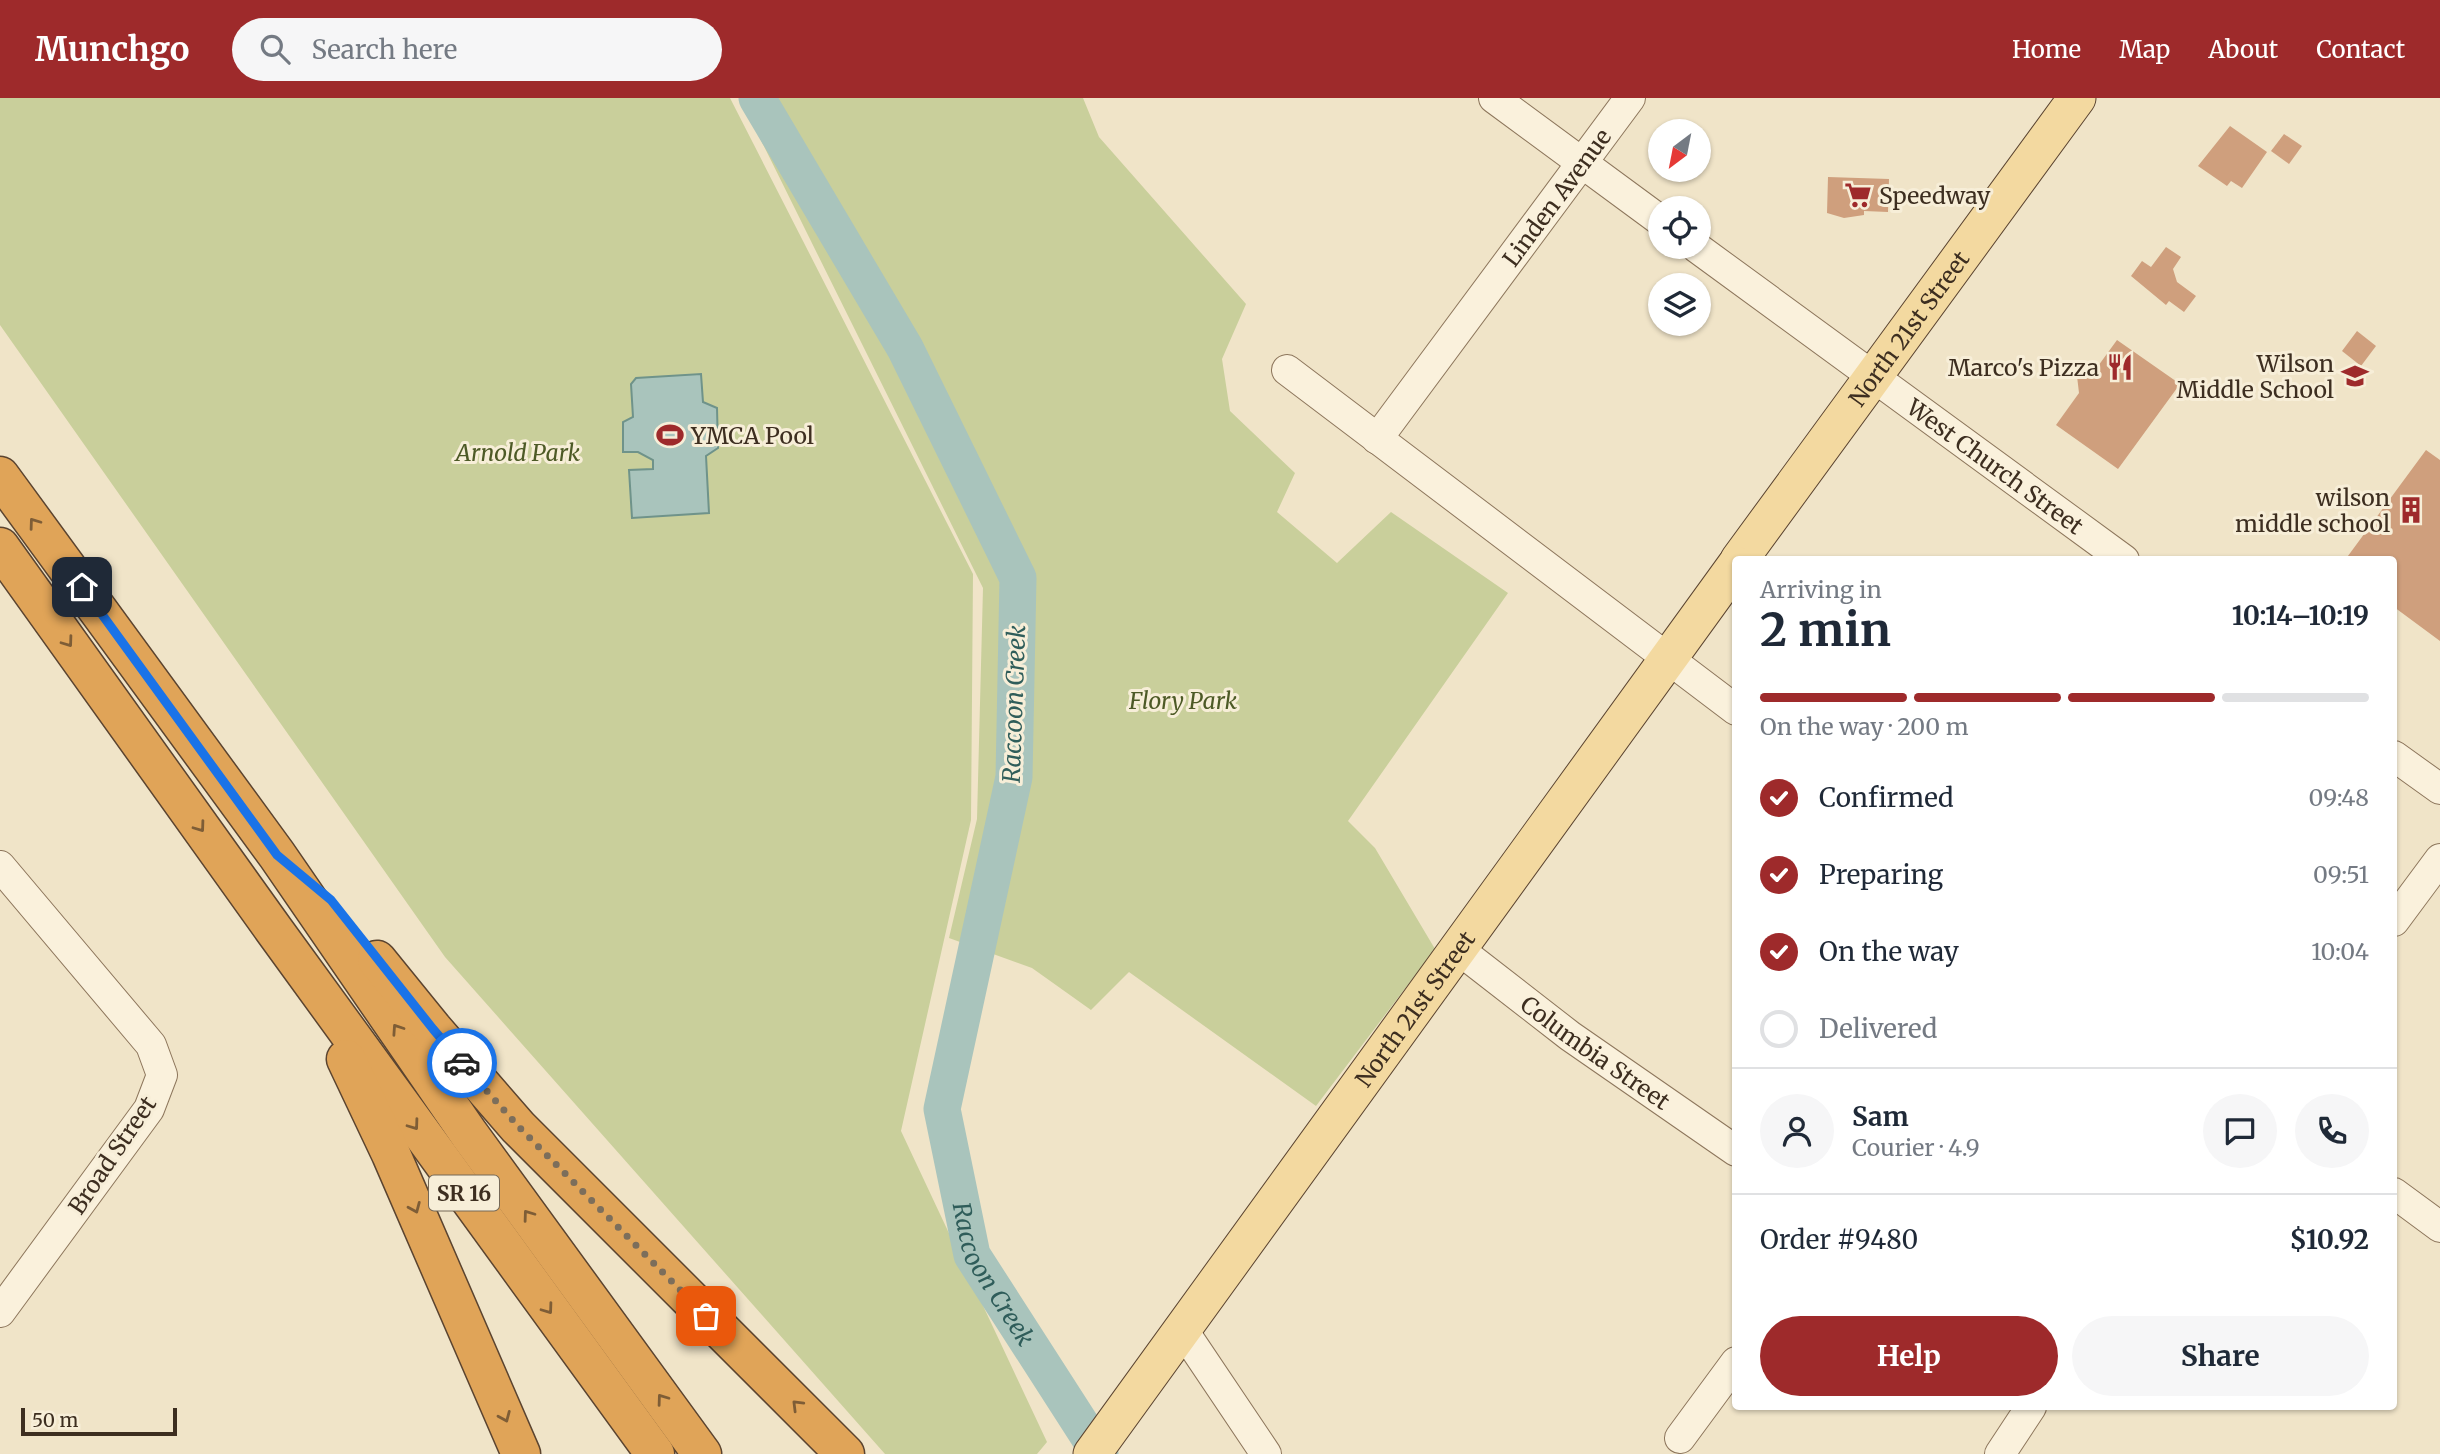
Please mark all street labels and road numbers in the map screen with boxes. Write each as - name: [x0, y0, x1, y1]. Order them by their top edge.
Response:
- street label: Linden Avenue: [1496, 123, 1617, 272]
- street label: North 21st Street: [1842, 245, 1975, 412]
- street label: West Church Street: [1901, 391, 2089, 540]
- street label: North 21st Street: [1348, 925, 1481, 1092]
- street label: Columbia Street: [1515, 989, 1676, 1115]
- street label: Broad Street: [62, 1090, 162, 1220]
- road number: SR 16: [429, 1176, 499, 1210]

